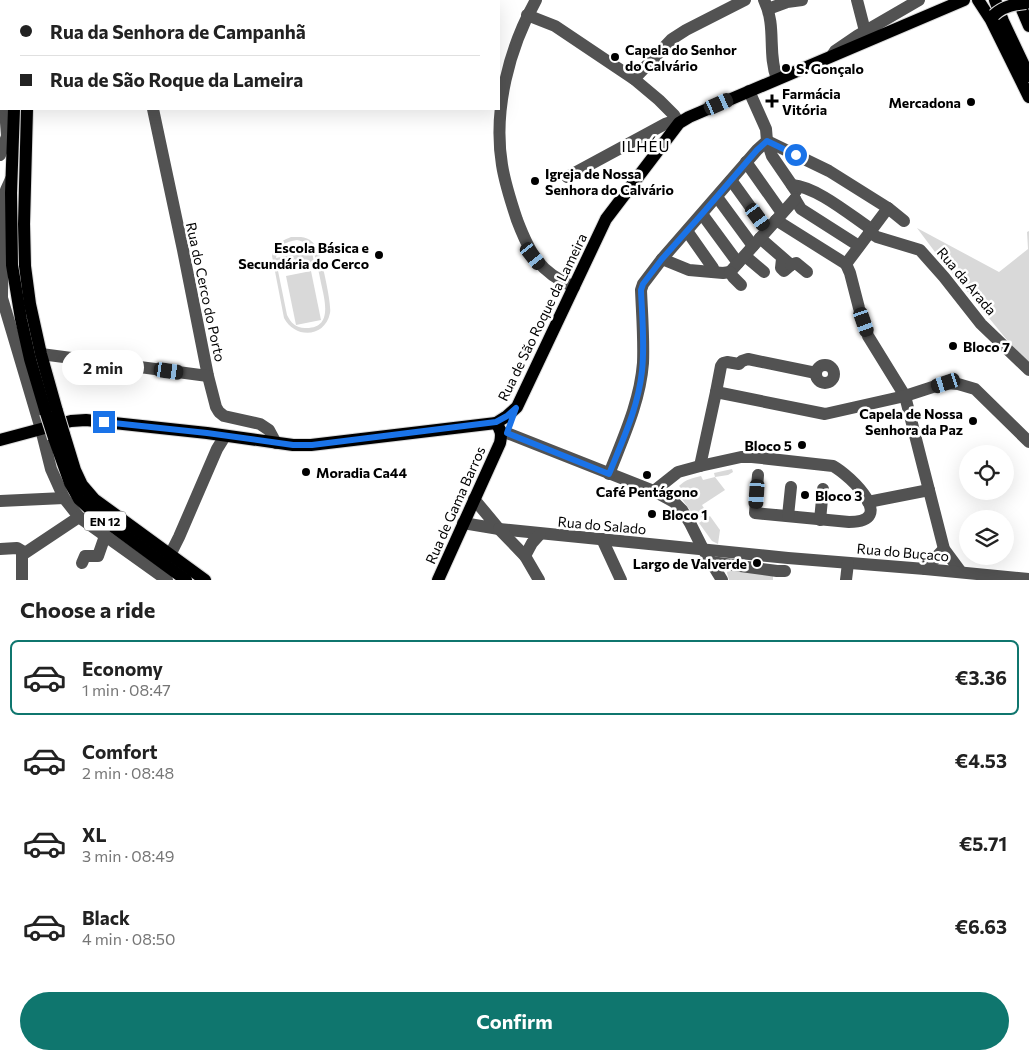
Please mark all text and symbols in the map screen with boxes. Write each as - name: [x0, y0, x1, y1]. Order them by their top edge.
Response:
- text: Rua da Senhora de Campanhã: [50, 20, 306, 43]
- place label: Capela do Senhor do Calvário: [625, 41, 737, 74]
- marker: Capela do Senhor do Calvário: [609, 51, 621, 63]
- place label: S. Gonçalo: [796, 60, 864, 77]
- marker: S. Gonçalo: [780, 62, 792, 74]
- text: Rua de São Roque da Lameira: [50, 68, 303, 91]
- place label: Farmácia Vitória: [782, 85, 841, 118]
- car: [702, 91, 735, 117]
- place label: Mercadona: [888, 94, 961, 111]
- marker: Farmácia Vitória: [766, 95, 778, 107]
- marker: Mercadona: [965, 96, 977, 108]
- district label: ILHÉU: [622, 136, 670, 155]
- route start: [785, 144, 807, 166]
- place label: Igreja de Nossa Senhora do Calvário: [545, 165, 674, 198]
- marker: Igreja de Nossa Senhora do Calvário: [529, 175, 541, 187]
- car: [743, 200, 772, 234]
- street label: Rua do Cerco do Porto: [183, 221, 229, 363]
- street label: Rua de São Roque da Lameira: [494, 230, 590, 404]
- place label: Escola Básica e Secundária do Cerco: [238, 239, 369, 272]
- car: [517, 240, 548, 272]
- street label: Rua da Arada: [934, 244, 1000, 318]
- marker: Escola Básica e Secundária do Cerco: [373, 249, 385, 261]
- car: [852, 305, 875, 339]
- place label: Bloco 7: [963, 338, 1010, 355]
- marker: Bloco 7: [947, 340, 959, 352]
- callout: 2 min: [63, 350, 145, 384]
- text: 2 min: [83, 358, 123, 377]
- car: [153, 361, 184, 381]
- car: [929, 371, 962, 395]
- place label: Capela de Nossa Senhora da Paz: [859, 405, 963, 438]
- route end: [93, 411, 115, 433]
- marker: Capela de Nossa Senhora da Paz: [967, 415, 979, 427]
- place label: Bloco 5: [745, 437, 792, 454]
- marker: Bloco 5: [796, 439, 808, 451]
- street label: Rua de Gama Barros: [421, 444, 489, 566]
- map controls: [959, 445, 1014, 565]
- button: locate: [959, 445, 1014, 500]
- place label: Moradia Ca44: [316, 464, 407, 481]
- marker: Moradia Ca44: [300, 466, 312, 478]
- marker: Café Pentágono: [641, 469, 653, 481]
- car: [748, 479, 765, 509]
- place label: Café Pentágono: [596, 483, 698, 500]
- place label: Bloco 3: [815, 487, 862, 504]
- marker: Bloco 3: [799, 489, 811, 501]
- place label: Bloco 1: [662, 506, 708, 523]
- marker: Bloco 1: [646, 508, 658, 520]
- button: layers: [959, 510, 1014, 565]
- road number: EN 12: [84, 512, 126, 530]
- street label: Rua do Salado: [557, 513, 647, 537]
- street label: Rua do Buçaco: [856, 539, 950, 565]
- place label: Largo de Valverde: [633, 555, 747, 572]
- marker: Largo de Valverde: [751, 557, 763, 569]
- text: Choose a ride: [20, 596, 155, 623]
- icon: car: [22, 655, 67, 700]
- text: Economy: [82, 657, 163, 680]
- text: €3.36: [955, 666, 1007, 689]
- text: 1 min · 08:47: [82, 680, 171, 699]
- icon: car: [22, 738, 67, 783]
- text: Comfort: [82, 740, 158, 763]
- text: €4.53: [955, 749, 1007, 772]
- text: 2 min · 08:48: [82, 763, 174, 782]
- icon: car: [22, 821, 67, 866]
- text: XL: [82, 823, 107, 846]
- text: €5.71: [959, 832, 1007, 855]
- text: 3 min · 08:49: [82, 846, 175, 865]
- icon: car: [22, 904, 67, 949]
- text: Black: [82, 906, 130, 929]
- text: €6.63: [955, 915, 1007, 938]
- text: 4 min · 08:50: [82, 929, 175, 948]
- button: Confirm: [20, 992, 1009, 1050]

